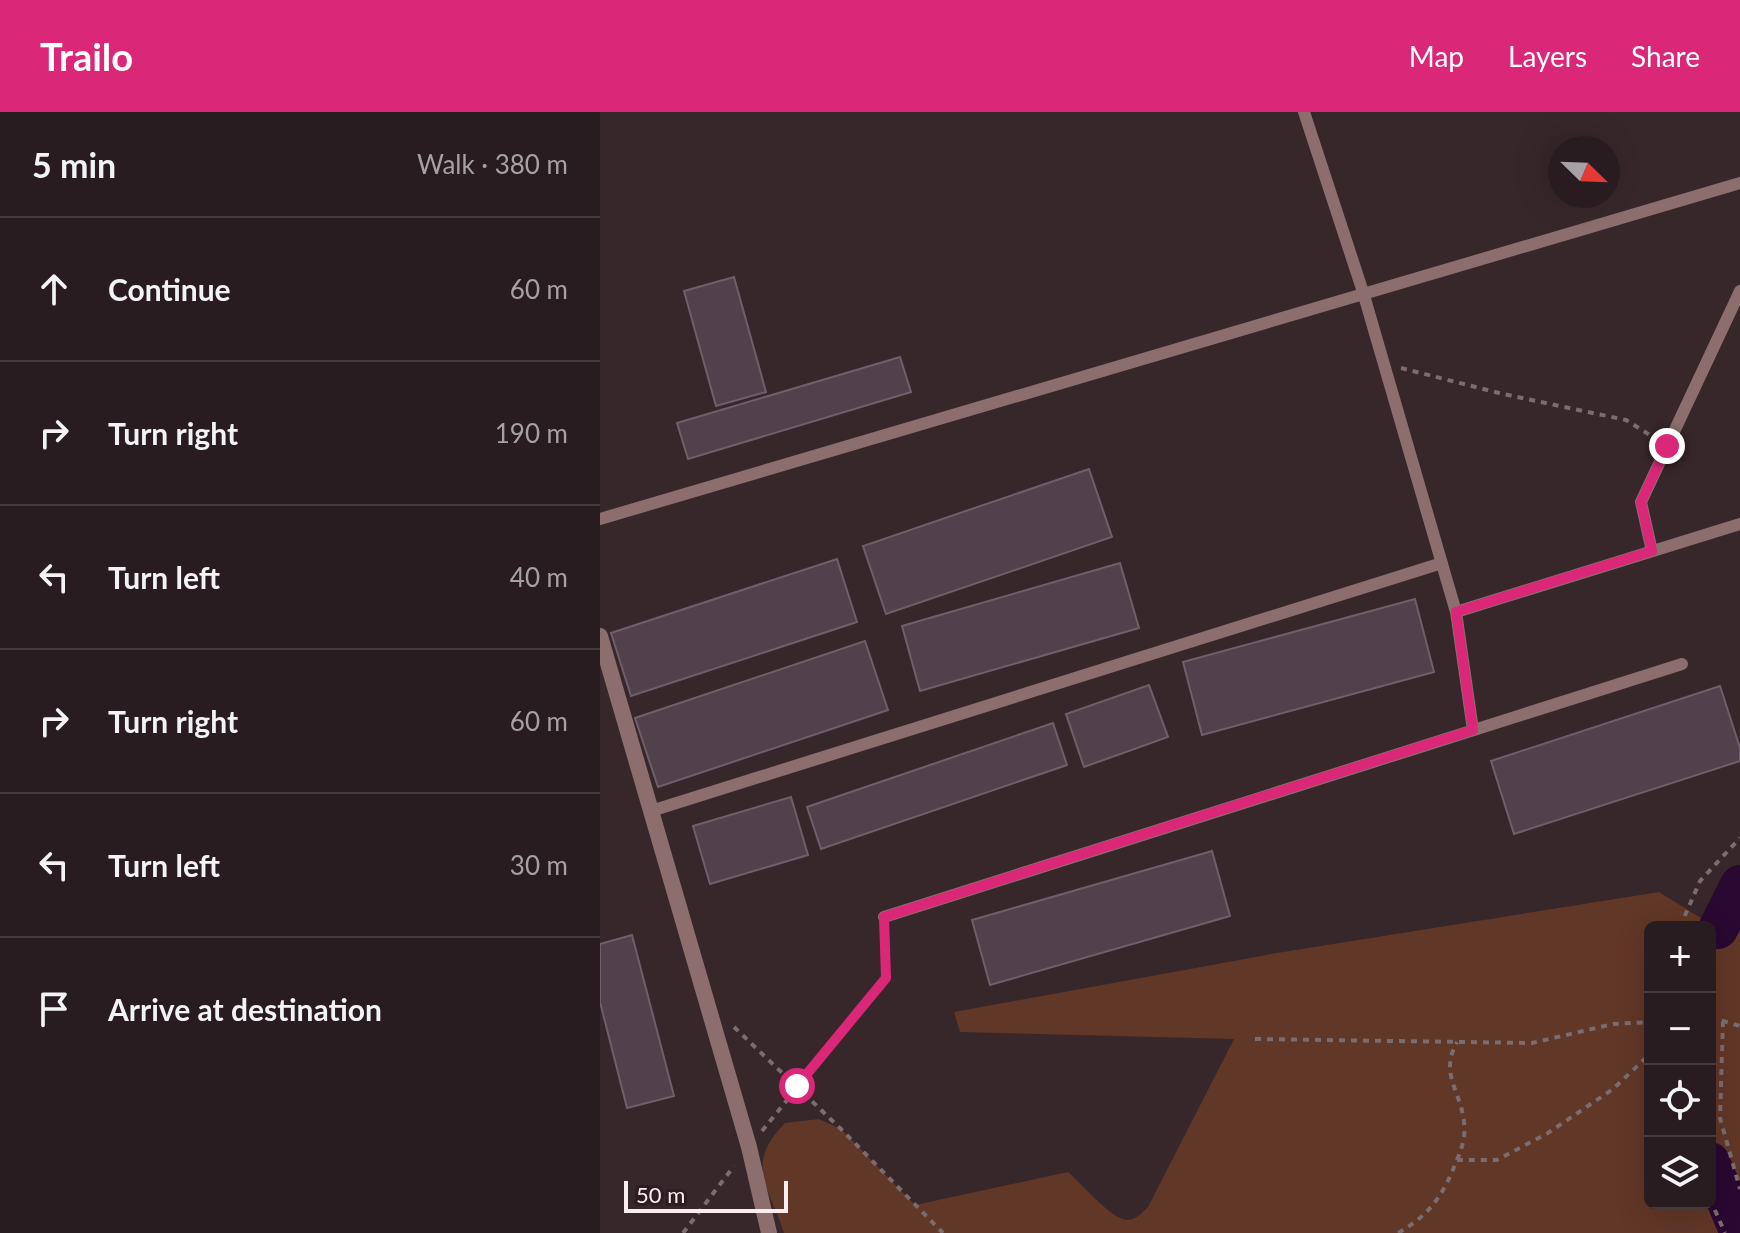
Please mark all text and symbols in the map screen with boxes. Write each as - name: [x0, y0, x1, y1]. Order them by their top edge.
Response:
- text: Trailo: [40, 33, 133, 79]
- text: Map: [1409, 39, 1464, 73]
- text: Layers: [1508, 39, 1587, 73]
- text: Share: [1631, 39, 1700, 73]
- north arrow: [1548, 136, 1620, 208]
- text: 5 min: [32, 144, 116, 185]
- text: Walk · 380 m: [417, 148, 568, 180]
- icon: ahead: [32, 267, 76, 311]
- text: Continue: [108, 271, 231, 307]
- text: 60 m: [510, 273, 568, 305]
- icon: right: [32, 411, 76, 455]
- text: Turn right: [108, 415, 238, 451]
- text: 190 m: [495, 417, 568, 449]
- route end: [1649, 428, 1685, 464]
- icon: left: [32, 555, 76, 599]
- text: Turn left: [108, 559, 220, 595]
- text: 40 m: [510, 561, 568, 593]
- icon: right: [32, 699, 76, 743]
- text: Turn right: [108, 703, 238, 739]
- text: 60 m: [510, 705, 568, 737]
- icon: left: [32, 843, 76, 887]
- text: Turn left: [108, 847, 220, 883]
- text: 30 m: [510, 849, 568, 881]
- map controls: [1644, 921, 1716, 1209]
- button: +: [1644, 921, 1716, 993]
- icon: arrive: [32, 987, 76, 1031]
- text: Arrive at destination: [108, 991, 382, 1027]
- button: −: [1644, 993, 1716, 1065]
- button: locate: [1644, 1065, 1716, 1137]
- route start: [779, 1068, 815, 1104]
- button: layers: [1644, 1137, 1716, 1209]
- scale bar: [624, 1177, 788, 1213]
- text: 50 m: [636, 1181, 685, 1208]

